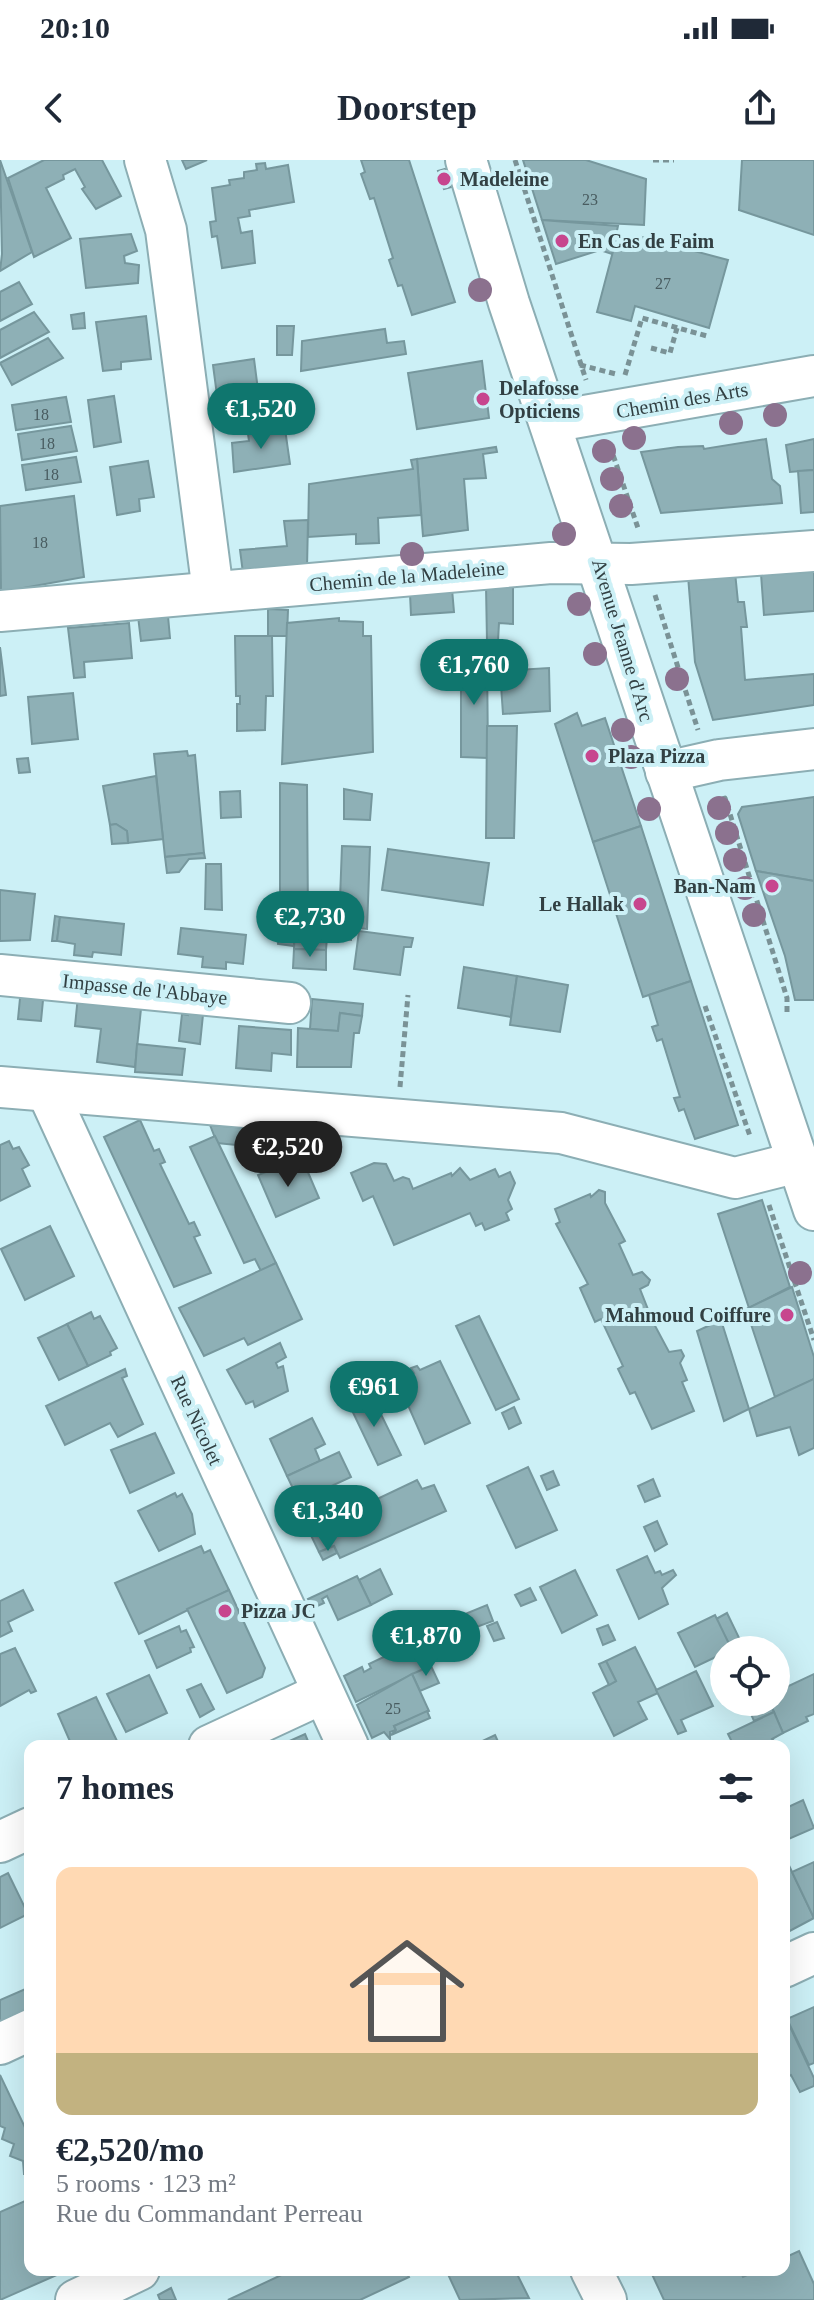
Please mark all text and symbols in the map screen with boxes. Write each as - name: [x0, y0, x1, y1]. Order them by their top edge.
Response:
- text: 20:10: [40, 11, 110, 44]
- icon: back: [32, 86, 76, 130]
- icon: share: [738, 86, 782, 130]
- text: Doorstep: [337, 88, 477, 128]
- place label: Madeleine: [460, 168, 549, 190]
- marker: Madeleine: [435, 170, 453, 188]
- house number: 23: [582, 191, 598, 208]
- place label: En Cas de Faim: [578, 230, 714, 252]
- marker: En Cas de Faim: [553, 232, 571, 250]
- house number: 27: [655, 275, 671, 292]
- place label: Delafosse Opticiens: [499, 377, 580, 423]
- street label: Chemin des Arts: [614, 378, 750, 422]
- pin: €1,520: [196, 383, 326, 451]
- marker: Delafosse Opticiens: [474, 390, 492, 408]
- text: €1,520: [225, 394, 297, 423]
- house number: 18: [33, 406, 49, 423]
- house number: 18: [39, 435, 55, 452]
- house number: 18: [43, 466, 59, 483]
- house number: 18: [32, 534, 48, 551]
- street label: Chemin de la Madeleine: [308, 556, 506, 596]
- street label: Avenue Jeanne d'Arc: [588, 556, 658, 724]
- pin: €1,760: [409, 639, 539, 707]
- text: €1,760: [438, 650, 510, 679]
- place label: Plaza Pizza: [608, 745, 705, 767]
- marker: Plaza Pizza: [583, 747, 601, 765]
- place label: Ban-Nam: [674, 875, 756, 897]
- marker: Ban-Nam: [763, 877, 781, 895]
- pin: €2,730: [245, 891, 375, 959]
- place label: Le Hallak: [539, 893, 625, 915]
- marker: Le Hallak: [631, 895, 649, 913]
- text: €2,730: [274, 902, 346, 931]
- street label: Impasse de l'Abbaye: [61, 969, 229, 1010]
- pin: €2,520: [223, 1121, 353, 1189]
- text: €2,520: [252, 1132, 324, 1161]
- place label: Mahmoud Coiffure: [605, 1304, 771, 1326]
- marker: Mahmoud Coiffure: [778, 1306, 796, 1324]
- pin: €961: [327, 1361, 421, 1429]
- street label: Rue Nicolet: [167, 1372, 227, 1469]
- text: €961: [348, 1372, 400, 1401]
- pin: €1,340: [263, 1485, 393, 1553]
- text: €1,340: [292, 1496, 364, 1525]
- place label: Pizza JC: [241, 1600, 316, 1622]
- marker: Pizza JC: [216, 1602, 234, 1620]
- pin: €1,870: [361, 1610, 491, 1678]
- text: €1,870: [390, 1621, 462, 1650]
- map controls: [710, 1636, 790, 1716]
- button: locate: [710, 1636, 790, 1716]
- house number: 25: [385, 1700, 401, 1717]
- icon: filters: [714, 1766, 758, 1810]
- text: 7 homes: [56, 1769, 174, 1806]
- icon: home: [335, 1919, 479, 2063]
- text: €2,520/mo: [56, 2131, 204, 2168]
- text: 5 rooms · 123 m²: [56, 2169, 236, 2198]
- text: Rue du Commandant Perreau: [56, 2199, 363, 2228]

